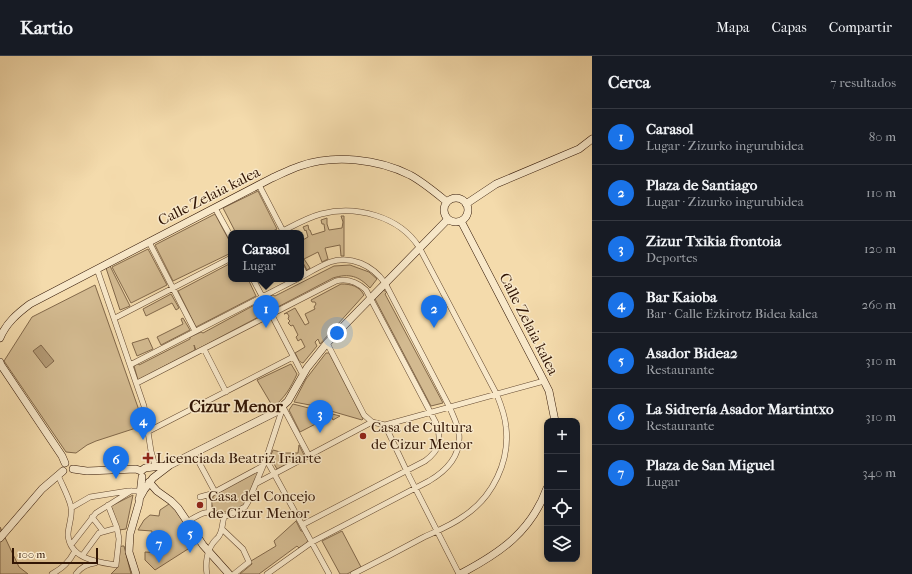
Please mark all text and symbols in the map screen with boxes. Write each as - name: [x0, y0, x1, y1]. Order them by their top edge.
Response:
- text: Kartio: [20, 17, 73, 39]
- text: Mapa: [716, 19, 750, 36]
- text: Capas: [772, 19, 807, 36]
- text: Compartir: [829, 19, 892, 36]
- text: Cerca: [608, 72, 650, 92]
- text: 7 resultados: [830, 75, 896, 90]
- text: Carasol: [646, 120, 694, 138]
- text: 1: [619, 129, 623, 144]
- text: 80 m: [869, 129, 896, 144]
- text: Lugar · Zizurko ingurubidea: [646, 138, 804, 153]
- street label: Calle Zelaia kalea: [155, 162, 264, 229]
- text: Plaza de Santiago: [646, 176, 757, 194]
- text: 2: [618, 185, 624, 200]
- text: 110 m: [866, 185, 896, 200]
- text: Lugar · Zizurko ingurubidea: [646, 194, 804, 209]
- popup: [228, 230, 304, 282]
- text: Zizur Txikia frontoia: [646, 232, 781, 250]
- text: Carasol: [242, 240, 290, 258]
- text: 3: [618, 241, 624, 256]
- text: 120 m: [864, 241, 896, 256]
- text: Deportes: [646, 250, 697, 265]
- text: Lugar: [242, 258, 276, 273]
- street label: Calle Zelaia kalea: [496, 270, 563, 379]
- text: Bar Kaioba: [646, 288, 717, 306]
- pin: 1: [253, 295, 279, 328]
- pin: 2: [421, 295, 447, 328]
- text: 4: [617, 297, 625, 312]
- text: 260 m: [862, 297, 896, 312]
- text: Bar · Calle Ezkirotz Bidea kalea: [646, 306, 818, 321]
- your location: [327, 323, 347, 343]
- text: Asador Bidea2: [646, 344, 738, 362]
- text: 5: [618, 353, 624, 368]
- text: 310 m: [865, 353, 896, 368]
- text: Restaurante: [646, 362, 715, 377]
- district label: Cizur Menor: [189, 396, 284, 416]
- pin: 3: [307, 400, 333, 433]
- text: La Sidrería Asador Martintxo: [646, 400, 834, 418]
- pin: 4: [130, 407, 156, 440]
- text: 6: [617, 409, 625, 424]
- text: 310 m: [865, 409, 896, 424]
- place label: Casa de Cultura de Cizur Menor: [371, 418, 473, 453]
- map controls: [544, 418, 580, 562]
- button: +: [544, 418, 580, 454]
- text: Restaurante: [646, 418, 715, 433]
- marker: Casa de Cultura de Cizur Menor: [358, 431, 368, 441]
- pin: 6: [103, 446, 129, 479]
- place label: Licenciada Beatriz Iriarte: [156, 449, 322, 467]
- marker: Licenciada Beatriz Iriarte: [143, 453, 153, 463]
- button: −: [544, 454, 580, 490]
- text: Plaza de San Miguel: [646, 456, 775, 474]
- text: 7: [618, 465, 624, 480]
- text: 340 m: [862, 465, 896, 480]
- text: Lugar: [646, 474, 680, 489]
- place label: Casa del Concejo de Cizur Menor: [208, 487, 316, 522]
- button: locate: [544, 490, 580, 526]
- marker: Casa del Concejo de Cizur Menor: [195, 500, 205, 510]
- pin: 5: [177, 520, 203, 553]
- button: layers: [544, 526, 580, 562]
- pin: 7: [146, 530, 172, 563]
- scale bar: [12, 546, 98, 565]
- text: 100 m: [18, 548, 46, 561]

